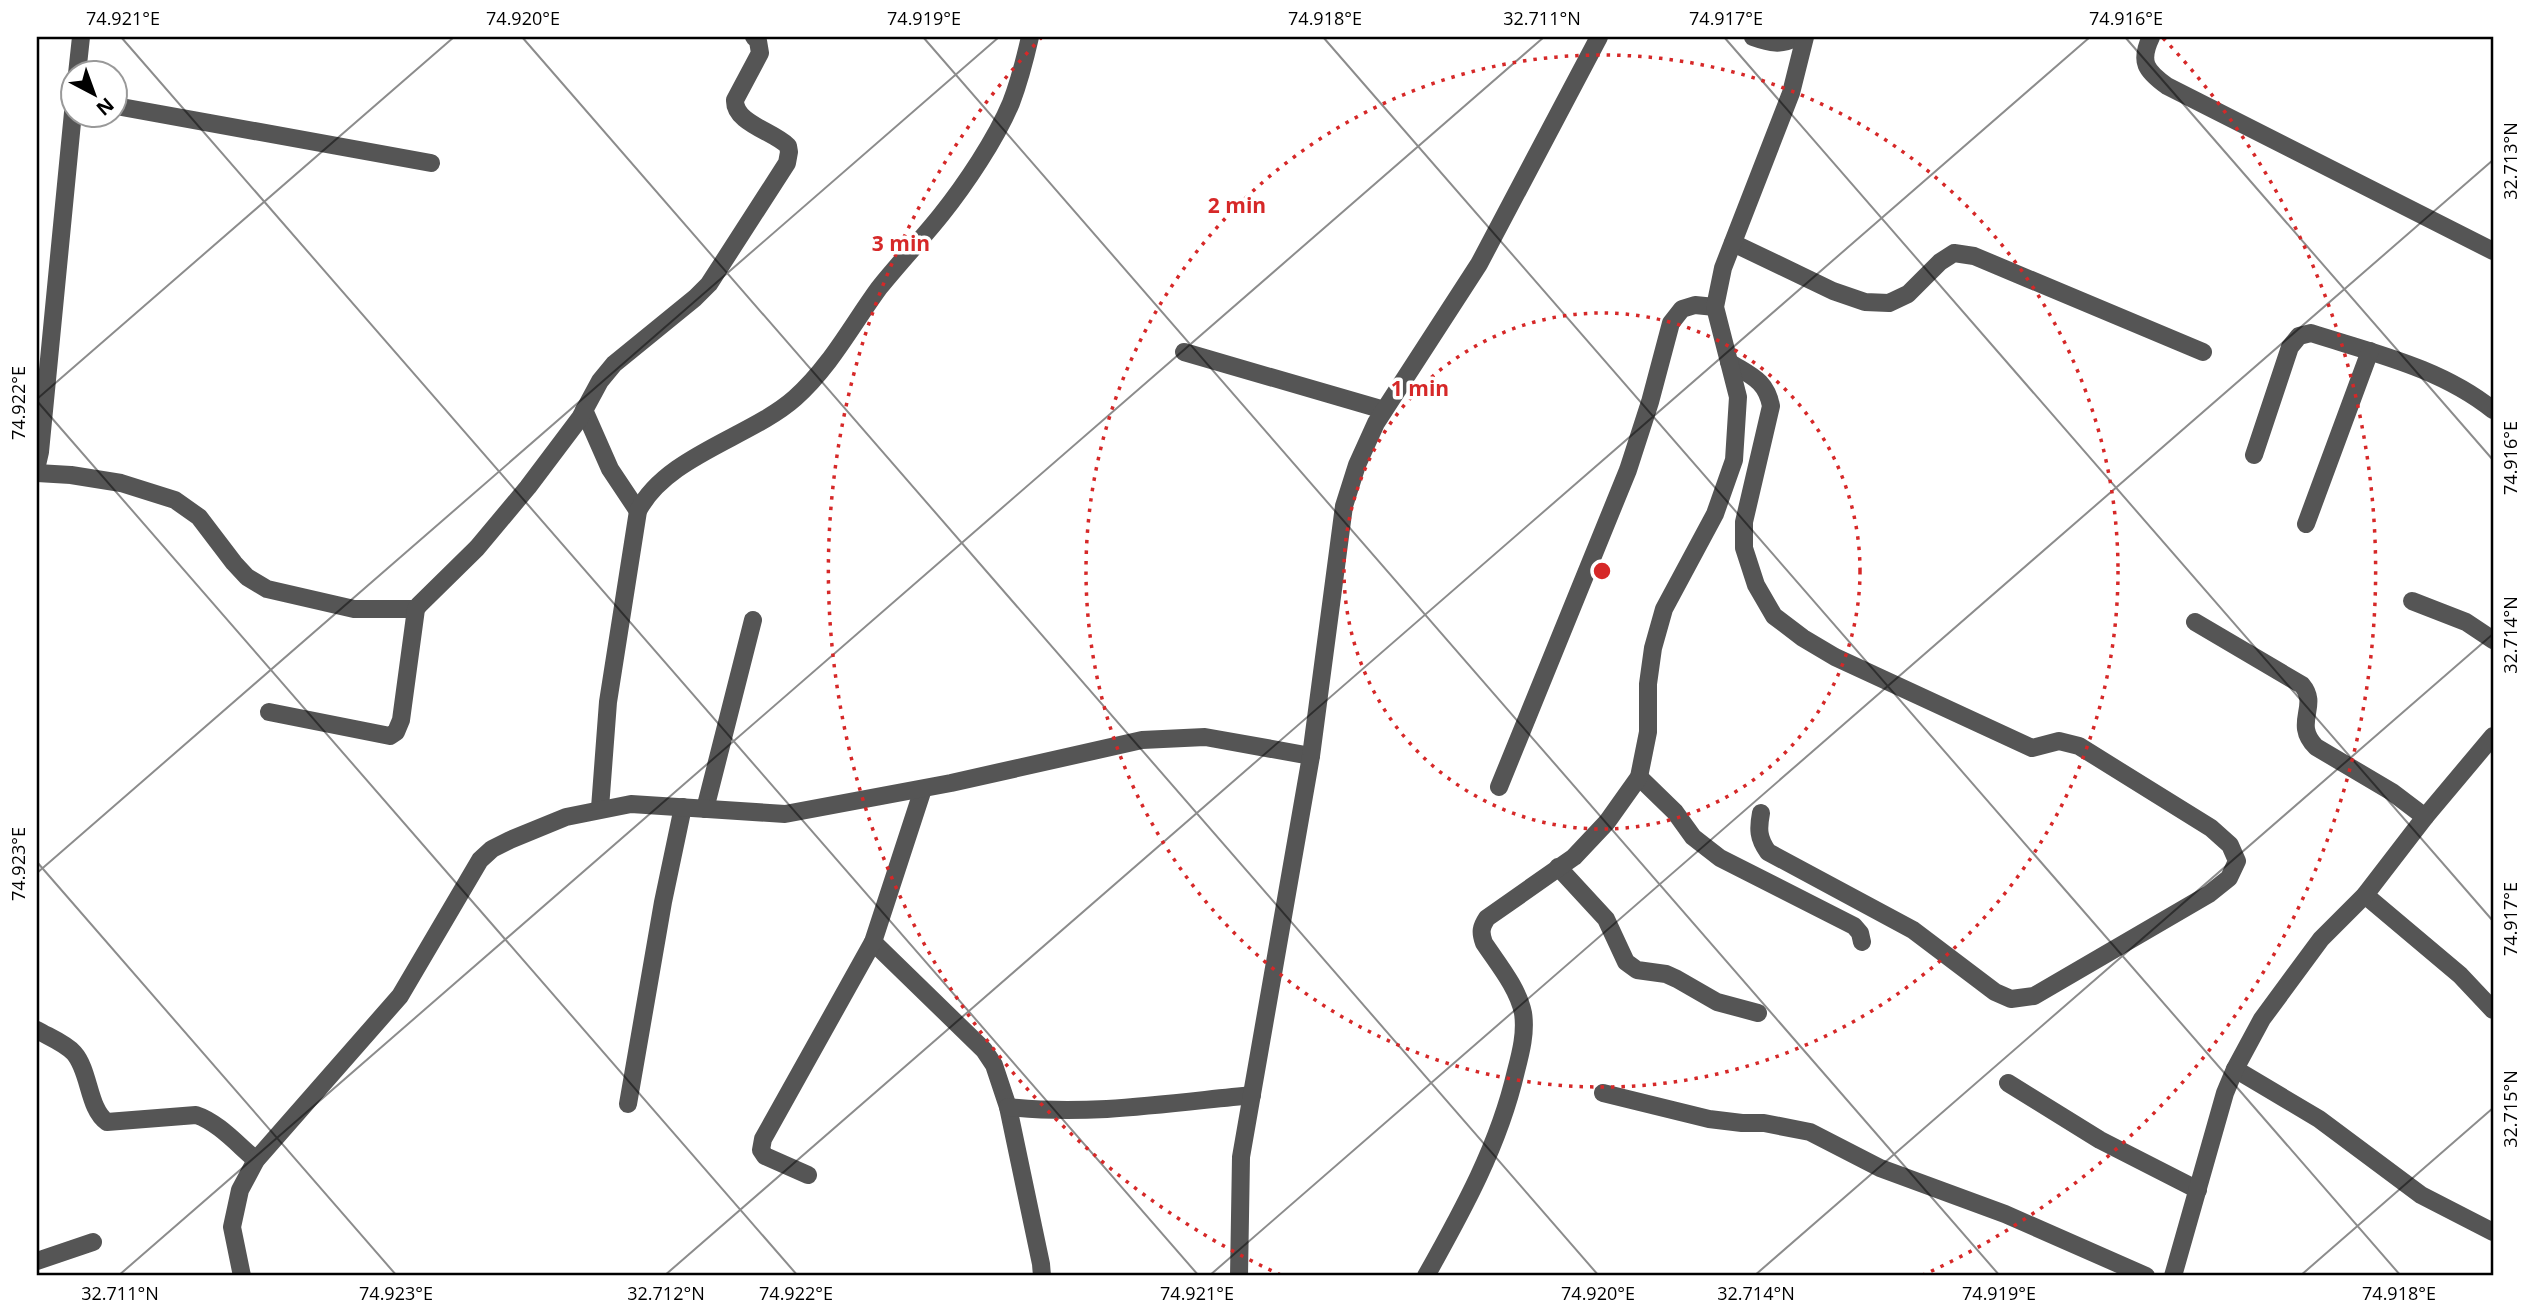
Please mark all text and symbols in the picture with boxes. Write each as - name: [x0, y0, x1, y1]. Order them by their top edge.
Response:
- text: 74.921°E: [86, 6, 160, 30]
- text: 74.920°E: [486, 6, 560, 30]
- text: 74.919°E: [887, 6, 961, 30]
- text: 74.918°E: [1288, 6, 1362, 30]
- text: 32.711°N: [1503, 6, 1581, 30]
- text: 74.917°E: [1689, 6, 1763, 30]
- text: 74.916°E: [2089, 6, 2163, 30]
- north arrow: [60, 60, 130, 130]
- text: N: [91, 92, 120, 122]
- text: 32.713°N: [2498, 122, 2522, 200]
- text: 2 min: [1208, 191, 1266, 219]
- text: 3 min: [872, 229, 930, 257]
- text: 74.922°E: [6, 366, 30, 440]
- text: 1 min: [1391, 374, 1449, 402]
- text: 74.916°E: [2498, 421, 2522, 495]
- centre of rings: [1590, 559, 1614, 583]
- text: 32.714°N: [2498, 596, 2522, 674]
- text: 74.923°E: [6, 827, 30, 901]
- text: 74.917°E: [2498, 882, 2522, 956]
- text: 32.715°N: [2498, 1070, 2522, 1148]
- text: 32.711°N: [81, 1281, 159, 1305]
- text: 74.923°E: [359, 1281, 433, 1305]
- text: 32.712°N: [627, 1281, 705, 1305]
- text: 74.922°E: [759, 1281, 833, 1305]
- text: 74.921°E: [1160, 1281, 1234, 1305]
- text: 74.920°E: [1561, 1281, 1635, 1305]
- text: 32.714°N: [1717, 1281, 1795, 1305]
- text: 74.919°E: [1962, 1281, 2036, 1305]
- text: 74.918°E: [2362, 1281, 2436, 1305]

